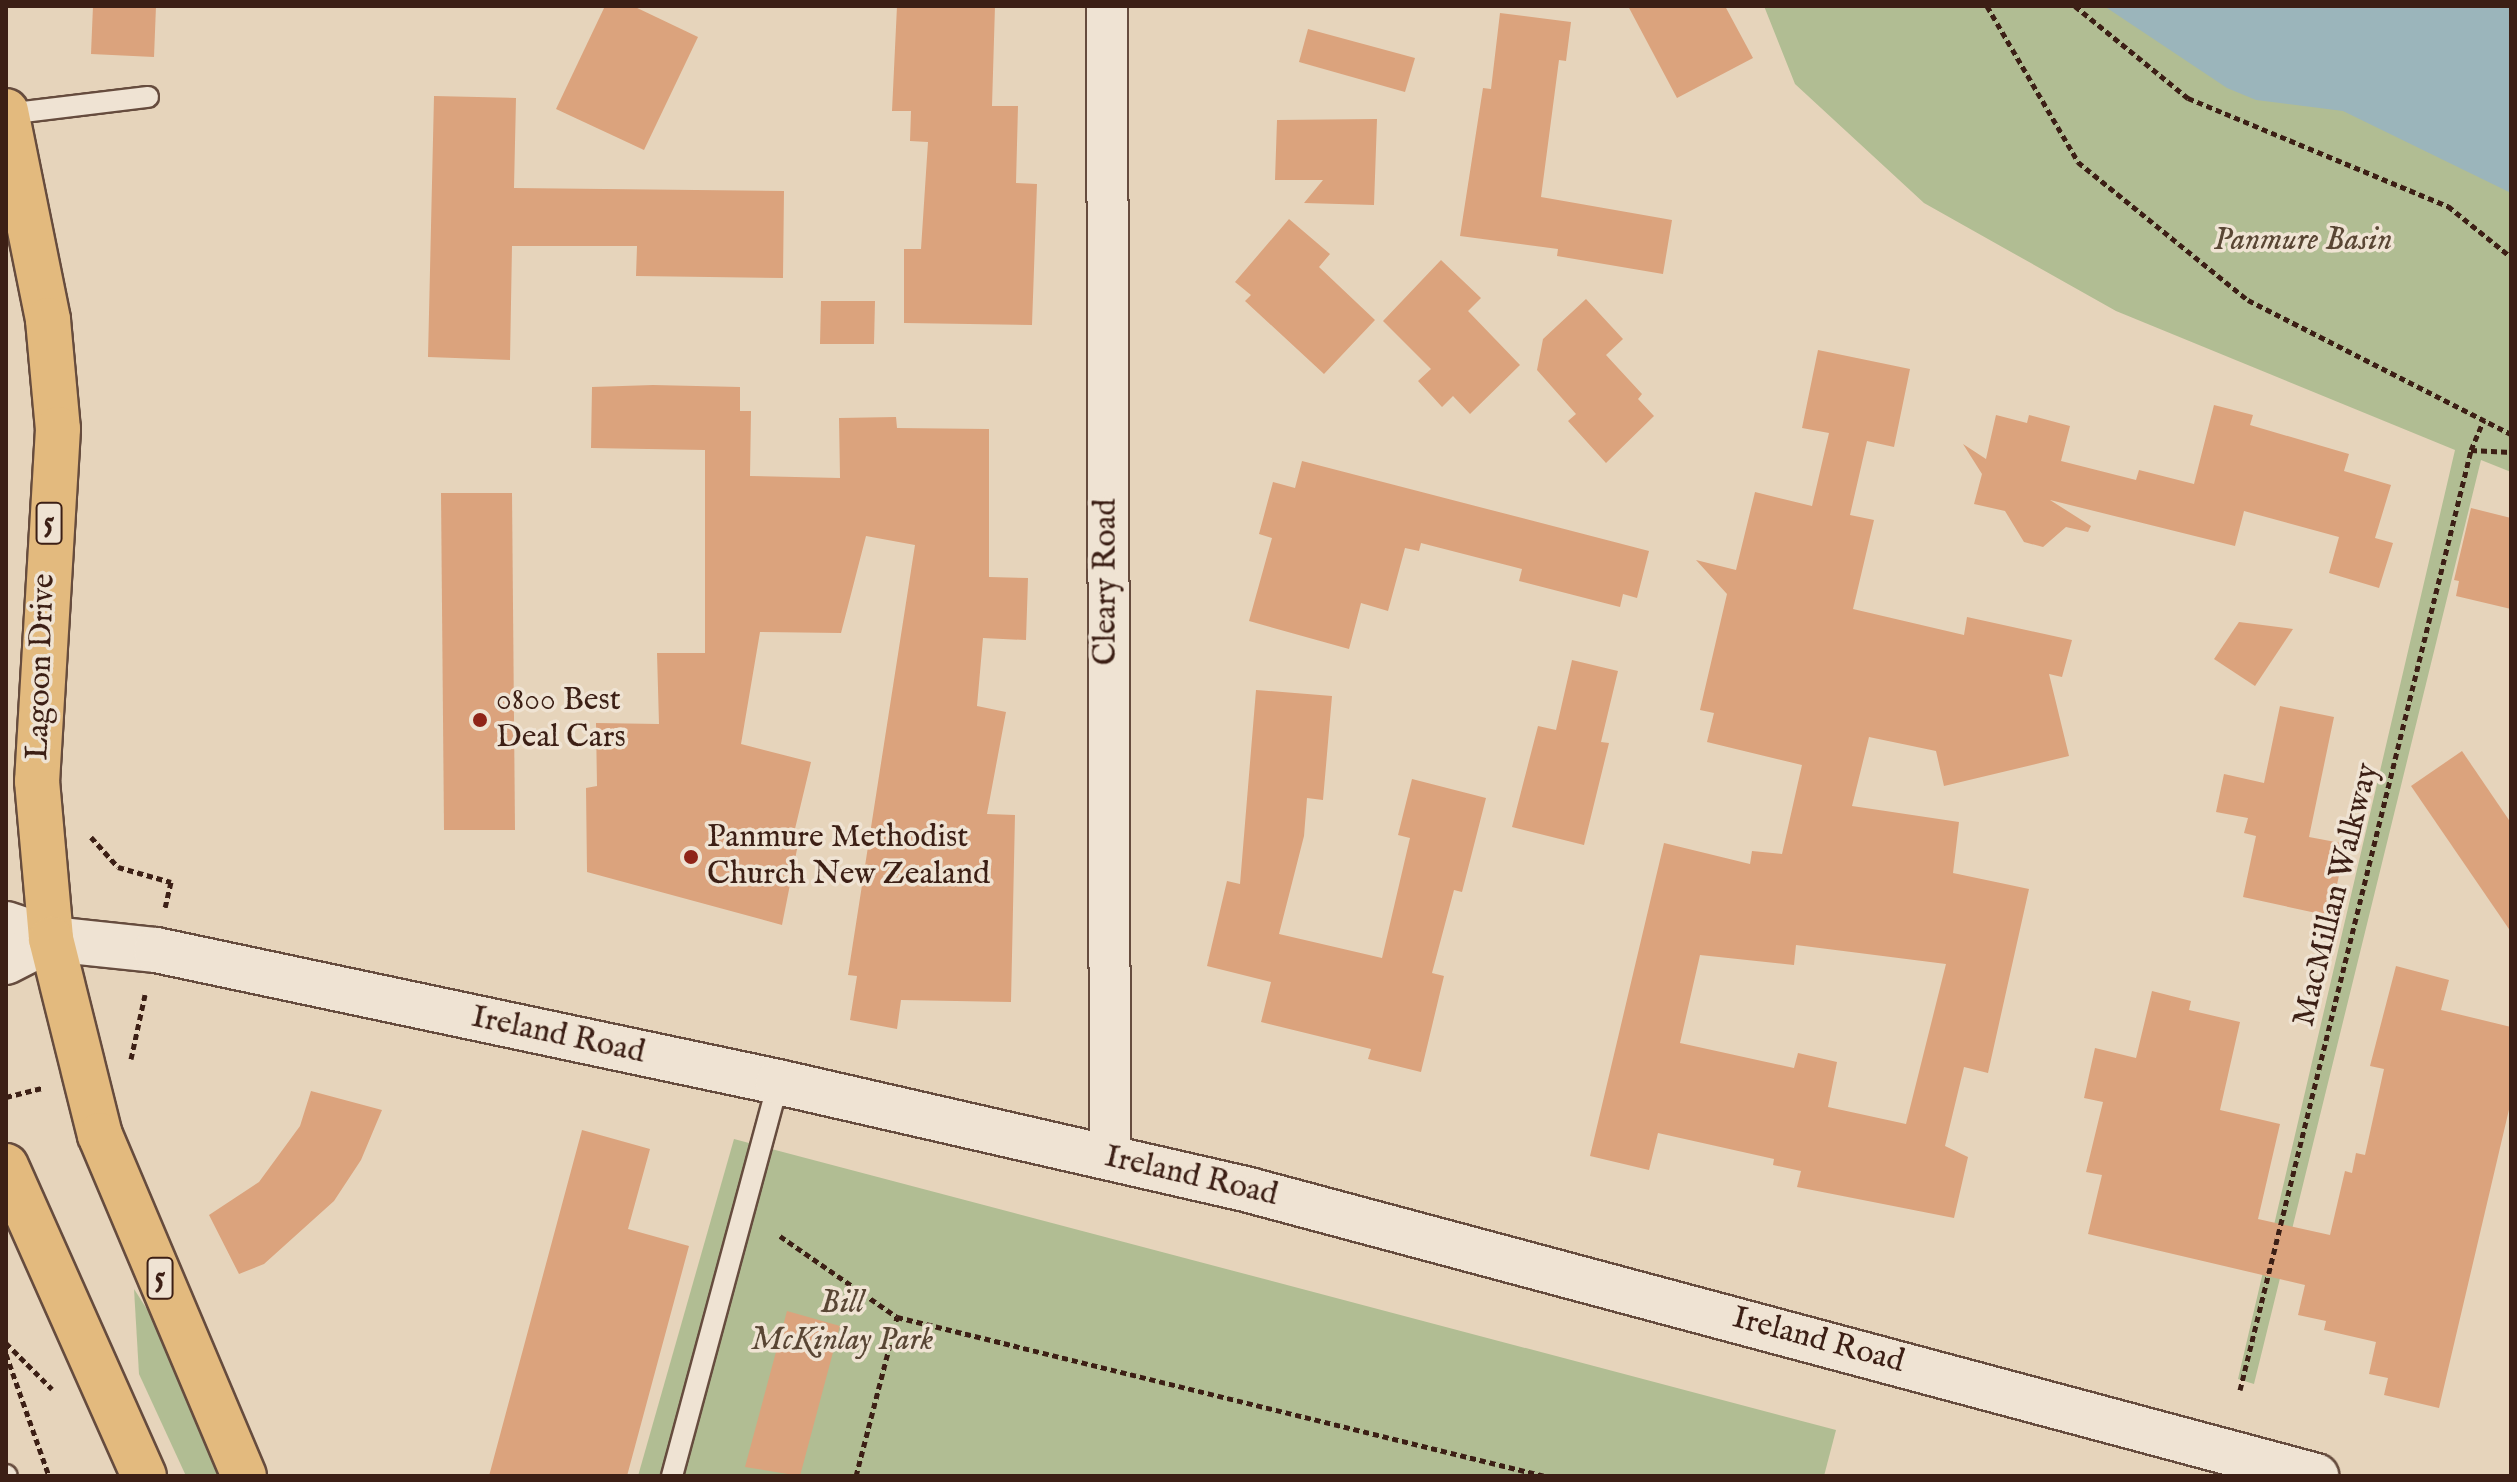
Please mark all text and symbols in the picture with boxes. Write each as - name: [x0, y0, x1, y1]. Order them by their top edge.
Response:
- park label: Panmure Basin: [2214, 222, 2392, 260]
- road number: 5: [35, 497, 63, 549]
- street label: Cleary Road: [1088, 499, 1126, 665]
- street label: Lagoon Drive: [20, 573, 64, 761]
- place label: 0800 Best Deal Cars: [496, 683, 626, 758]
- marker: 0800 Best Deal Cars: [471, 711, 489, 729]
- street label: MacMillan Walkway: [2286, 759, 2388, 1031]
- place label: Panmure Methodist Church New Zealand: [707, 820, 990, 895]
- marker: Panmure Methodist Church New Zealand: [682, 848, 700, 866]
- street label: Ireland Road: [468, 999, 648, 1073]
- street label: Ireland Road: [1101, 1138, 1281, 1216]
- road number: 5: [146, 1252, 174, 1304]
- park label: Bill McKinlay Park: [751, 1286, 933, 1361]
- street label: Ireland Road: [1728, 1300, 1908, 1382]

